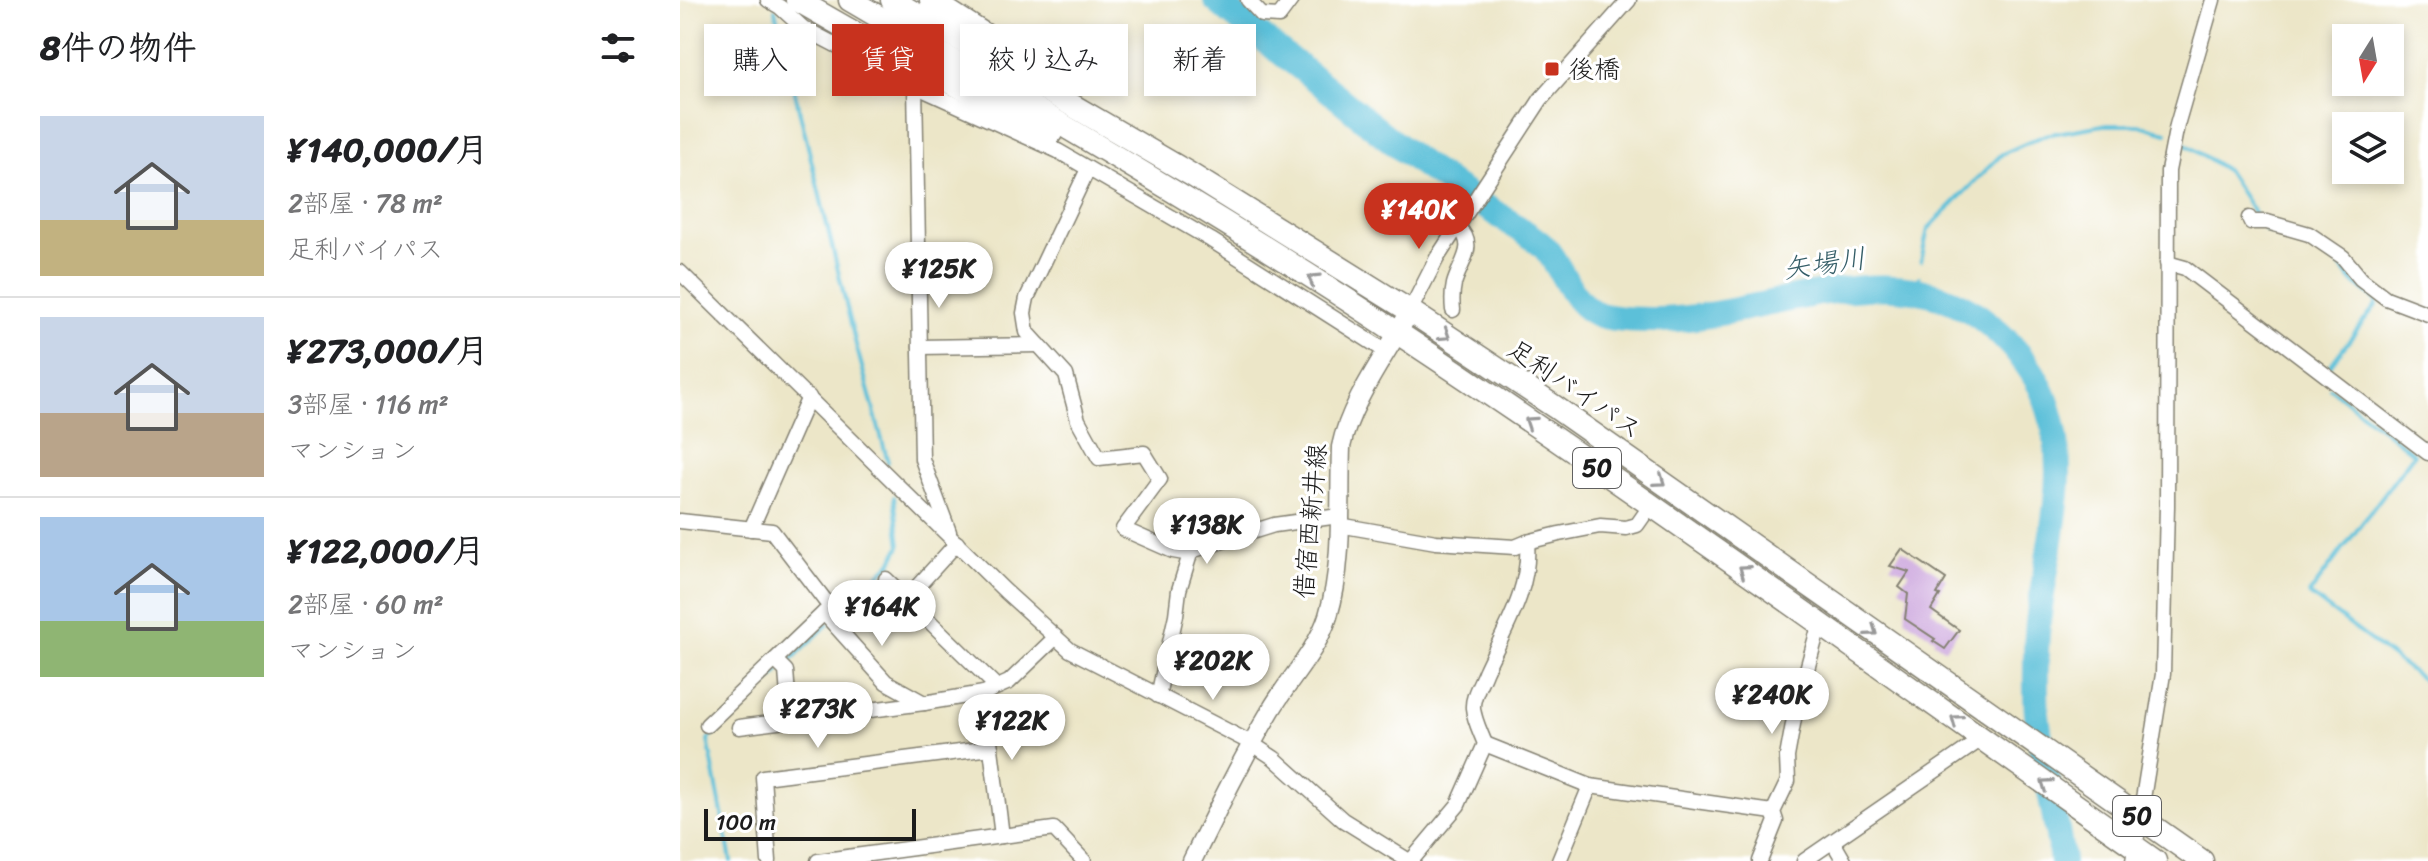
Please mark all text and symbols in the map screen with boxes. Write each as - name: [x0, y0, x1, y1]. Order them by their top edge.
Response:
- text: 8件の物件: [40, 18, 197, 78]
- chip: 購入: [704, 24, 816, 96]
- chip: 賃貸: [832, 24, 944, 96]
- chip: 絞り込み: [960, 24, 1128, 96]
- chip: 新着: [1144, 24, 1256, 96]
- north arrow: [2332, 24, 2404, 96]
- map controls: [2332, 24, 2404, 184]
- icon: filters: [596, 26, 640, 70]
- place label: 後橋: [1568, 46, 1620, 92]
- marker: 後橋: [1543, 60, 1561, 78]
- button: layers: [2332, 112, 2404, 184]
- text: ¥140,000/月: [288, 120, 489, 180]
- icon: home: [104, 148, 200, 244]
- text: 2部屋 · 78 m²: [288, 180, 443, 226]
- pin: ¥140K: [1363, 183, 1475, 251]
- text: ¥140K: [1382, 186, 1456, 232]
- text: 足利バイパス: [288, 226, 443, 272]
- water label: 矢場川: [1779, 233, 1869, 294]
- pin: ¥125K: [883, 242, 995, 310]
- text: ¥125K: [903, 245, 975, 291]
- one-way arrow: [1307, 274, 1322, 289]
- text: ¥273,000/月: [288, 321, 489, 381]
- one-way arrow: [1437, 325, 1451, 340]
- street label: 足利バイパス: [1498, 326, 1652, 452]
- icon: home: [104, 349, 200, 445]
- text: 3部屋 · 116 m²: [288, 381, 449, 427]
- one-way arrow: [1524, 417, 1539, 432]
- text: マンション: [288, 427, 417, 473]
- street label: 借宿西新井線: [1280, 441, 1340, 601]
- road number: 50: [1573, 448, 1621, 488]
- one-way arrow: [1651, 472, 1666, 486]
- pin: ¥138K: [1151, 498, 1263, 566]
- text: ¥138K: [1171, 501, 1243, 547]
- text: ¥122,000/月: [288, 521, 485, 581]
- icon: home: [104, 549, 200, 645]
- one-way arrow: [1739, 565, 1753, 580]
- pin: ¥164K: [826, 580, 938, 648]
- text: 2部屋 · 60 m²: [288, 581, 444, 627]
- text: ¥164K: [846, 583, 918, 629]
- one-way arrow: [1864, 621, 1878, 636]
- text: マンション: [288, 627, 417, 673]
- pin: ¥202K: [1157, 634, 1269, 702]
- text: ¥202K: [1175, 637, 1251, 683]
- pin: ¥240K: [1716, 668, 1828, 736]
- text: ¥240K: [1733, 671, 1811, 717]
- pin: ¥273K: [762, 682, 874, 750]
- text: ¥273K: [781, 685, 855, 731]
- pin: ¥122K: [956, 694, 1068, 762]
- text: ¥122K: [976, 697, 1048, 743]
- one-way arrow: [1951, 715, 1965, 730]
- one-way arrow: [2041, 779, 2055, 794]
- road number: 50: [2113, 796, 2161, 836]
- text: 100 m: [716, 803, 776, 842]
- scale bar: [704, 805, 916, 841]

